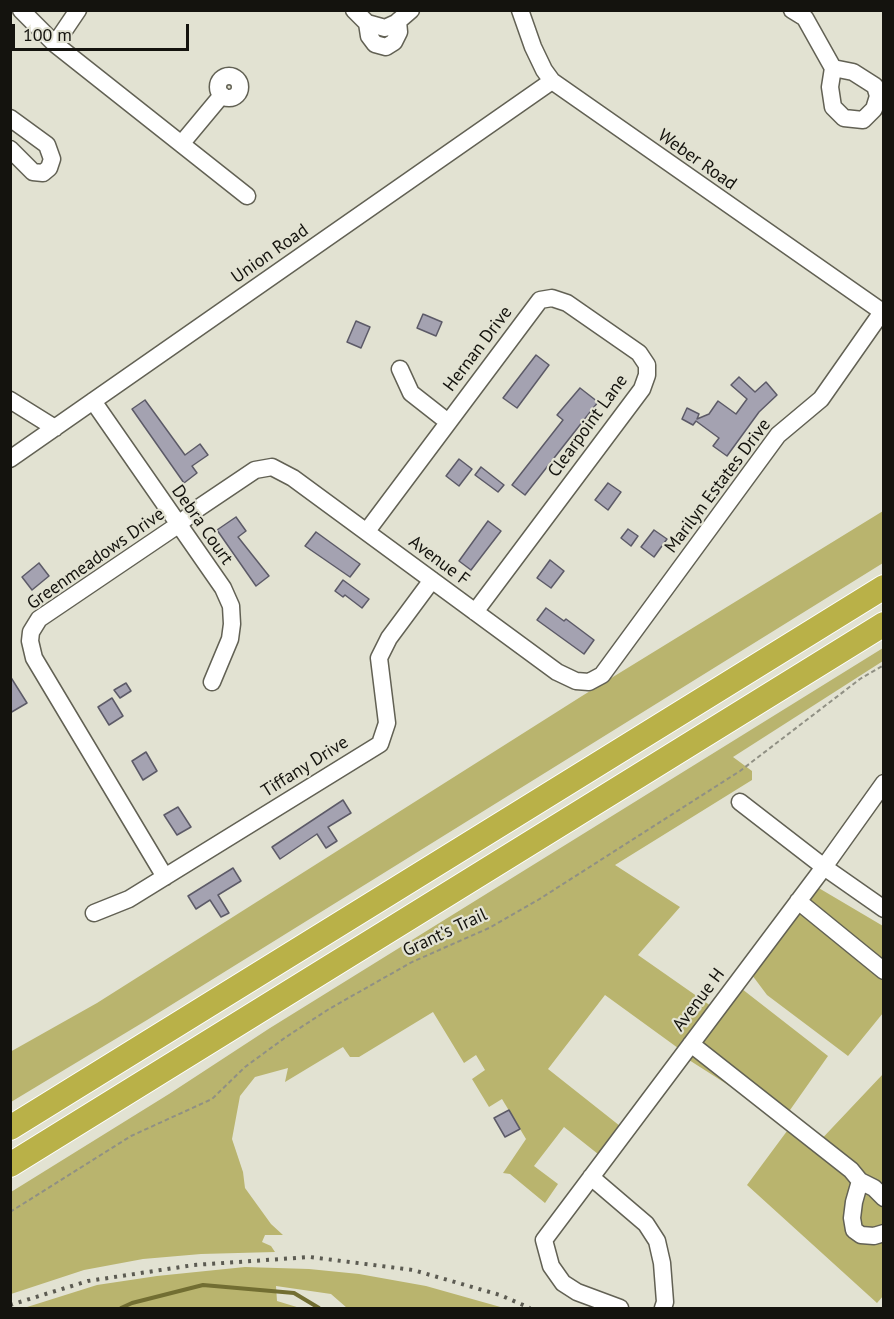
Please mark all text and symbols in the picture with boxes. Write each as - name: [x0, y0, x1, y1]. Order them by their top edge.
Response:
- scale bar: [15, 12, 192, 50]
- text: 100 m: [23, 23, 72, 46]
- street label: Weber Road: [653, 125, 741, 195]
- street label: Union Road: [227, 220, 313, 288]
- street label: Hernan Drive: [439, 302, 517, 396]
- street label: Clearpoint Lane: [544, 370, 632, 482]
- street label: Marilyn Estates Drive: [660, 415, 776, 557]
- street label: Debra Court: [167, 481, 237, 569]
- street label: Greenmeadows Drive: [23, 503, 169, 615]
- street label: Avenue F: [404, 531, 474, 591]
- street label: Tiffany Drive: [257, 732, 353, 802]
- street label: Grant's Trail: [399, 904, 491, 962]
- street label: Avenue H: [668, 964, 730, 1036]

